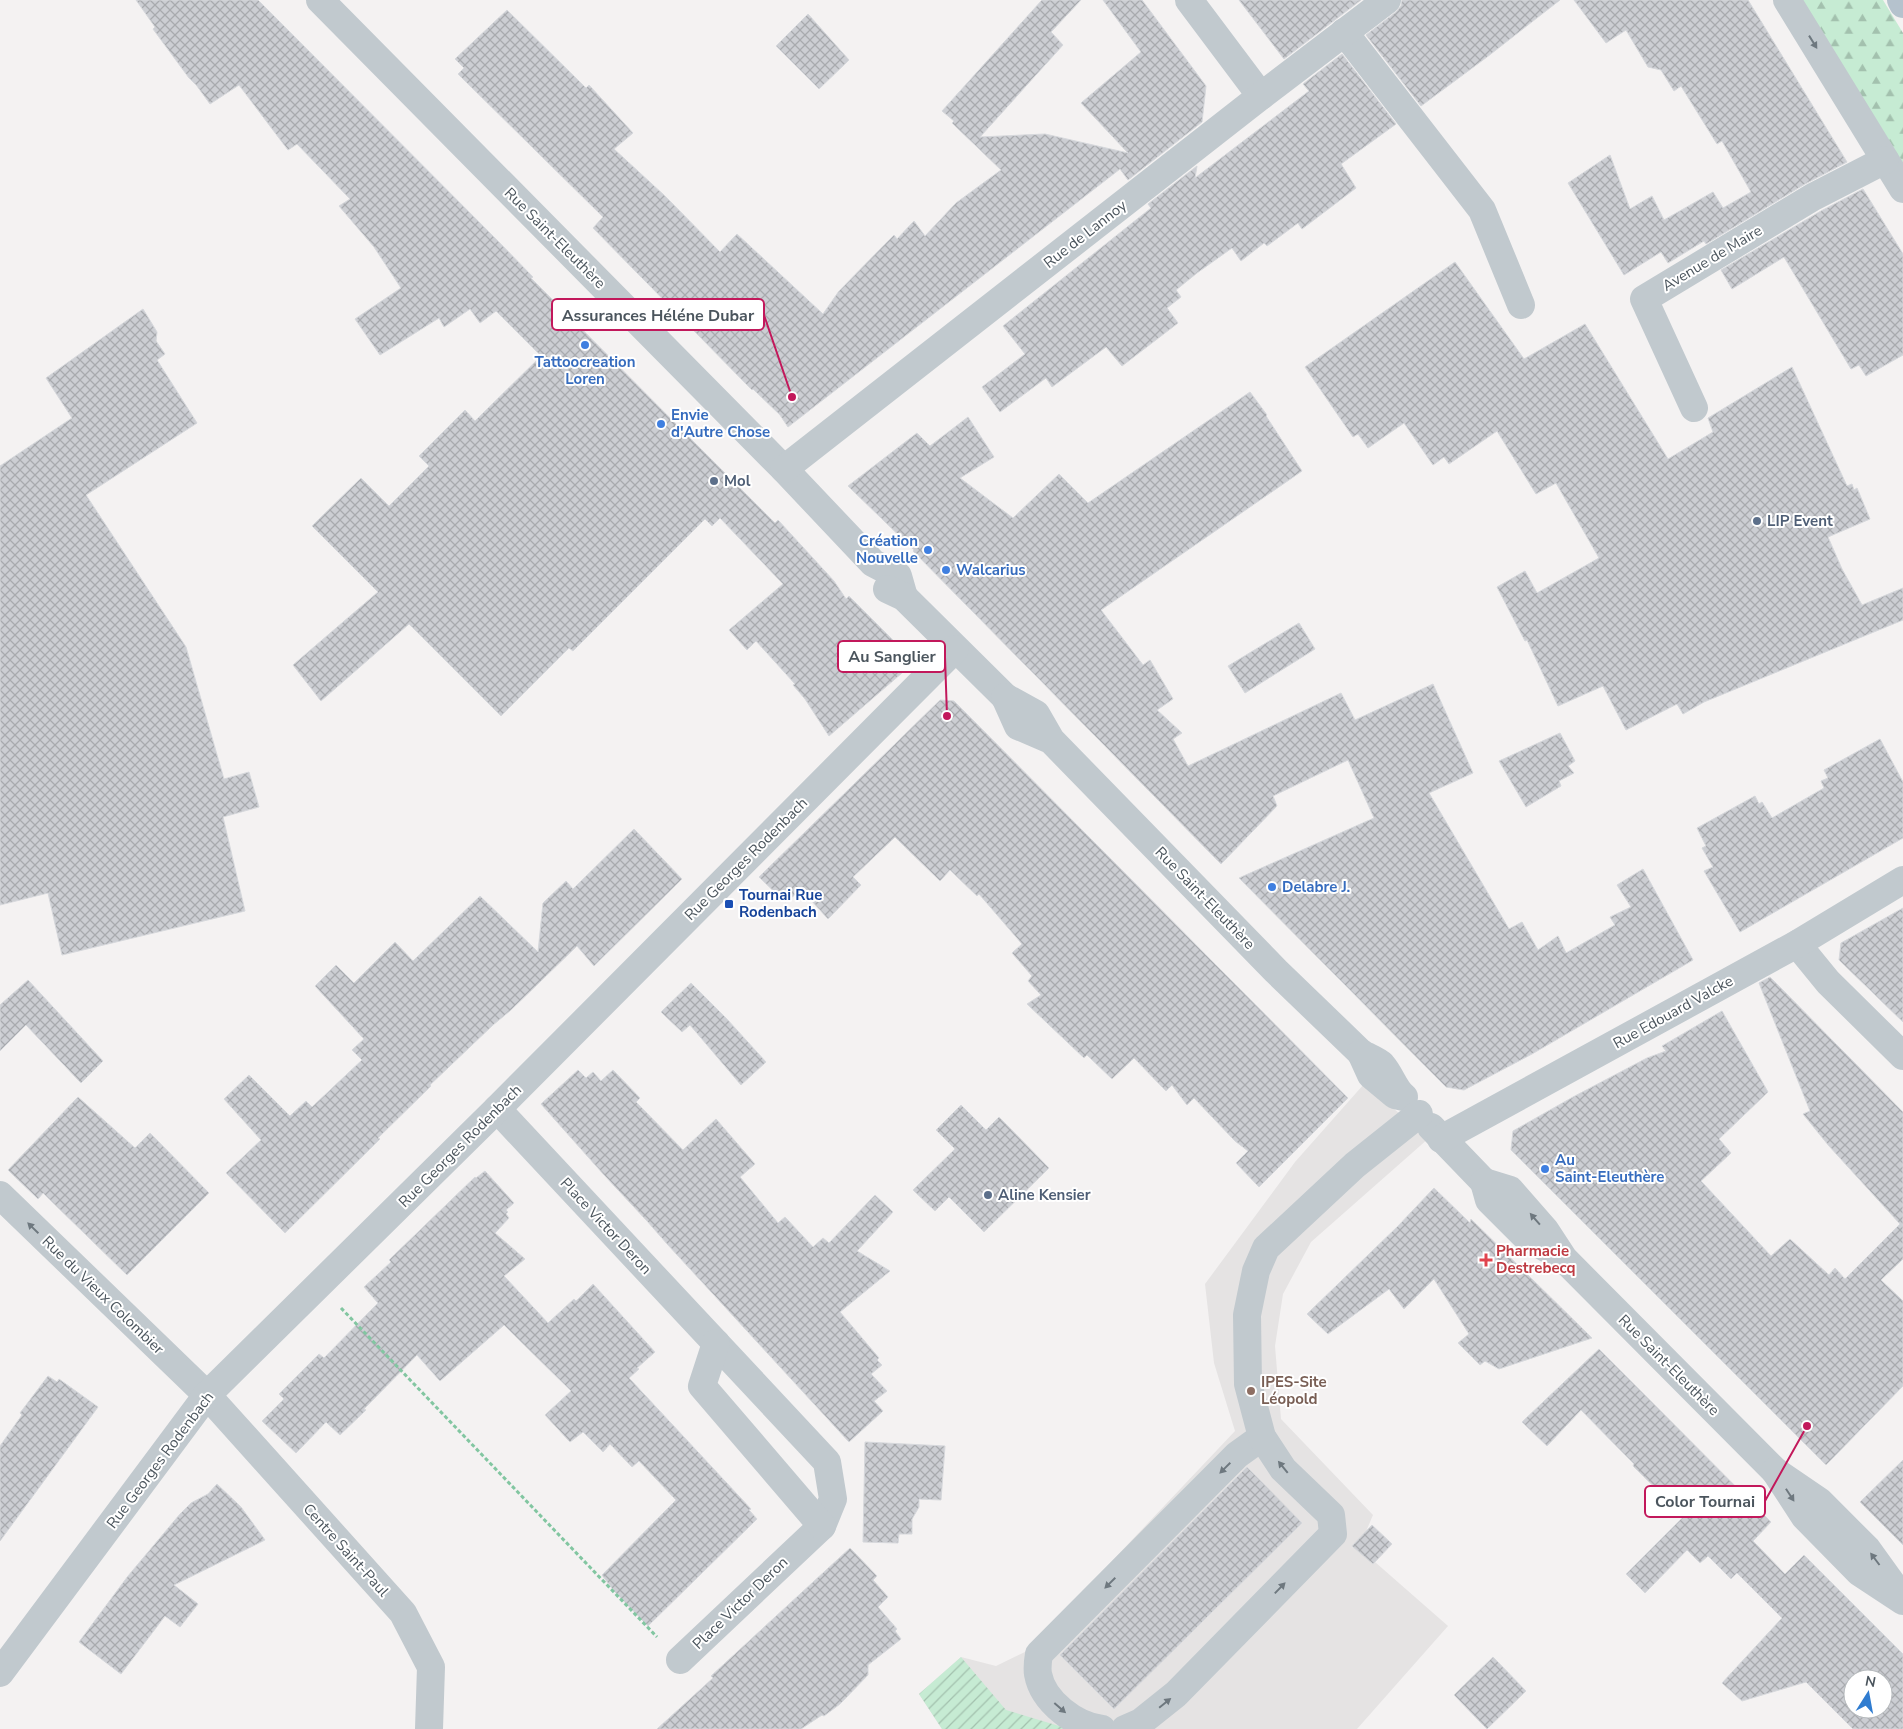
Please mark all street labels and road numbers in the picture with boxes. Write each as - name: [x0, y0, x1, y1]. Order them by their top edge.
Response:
- street label: Rue Saint-Eleuthère: [500, 183, 610, 293]
- street label: Rue de Lannoy: [1039, 195, 1131, 273]
- street label: Avenue de Maire: [1658, 220, 1766, 296]
- street label: Rue Georges Rodenbach: [680, 793, 812, 925]
- street label: Rue Saint-Eleuthère: [1151, 842, 1259, 954]
- street label: Rue Edouard Valcke: [1609, 971, 1737, 1053]
- street label: Rue Georges Rodenbach: [394, 1080, 526, 1212]
- street label: Place Victor Deron: [556, 1173, 656, 1279]
- street label: Rue du Vieux Colombier: [38, 1231, 169, 1359]
- street label: Rue Saint-Eleuthère: [1614, 1310, 1724, 1420]
- street label: Rue Georges Rodenbach: [102, 1388, 218, 1532]
- street label: Centre Saint-Paul: [299, 1499, 394, 1601]
- street label: Place Victor Deron: [688, 1552, 792, 1654]

